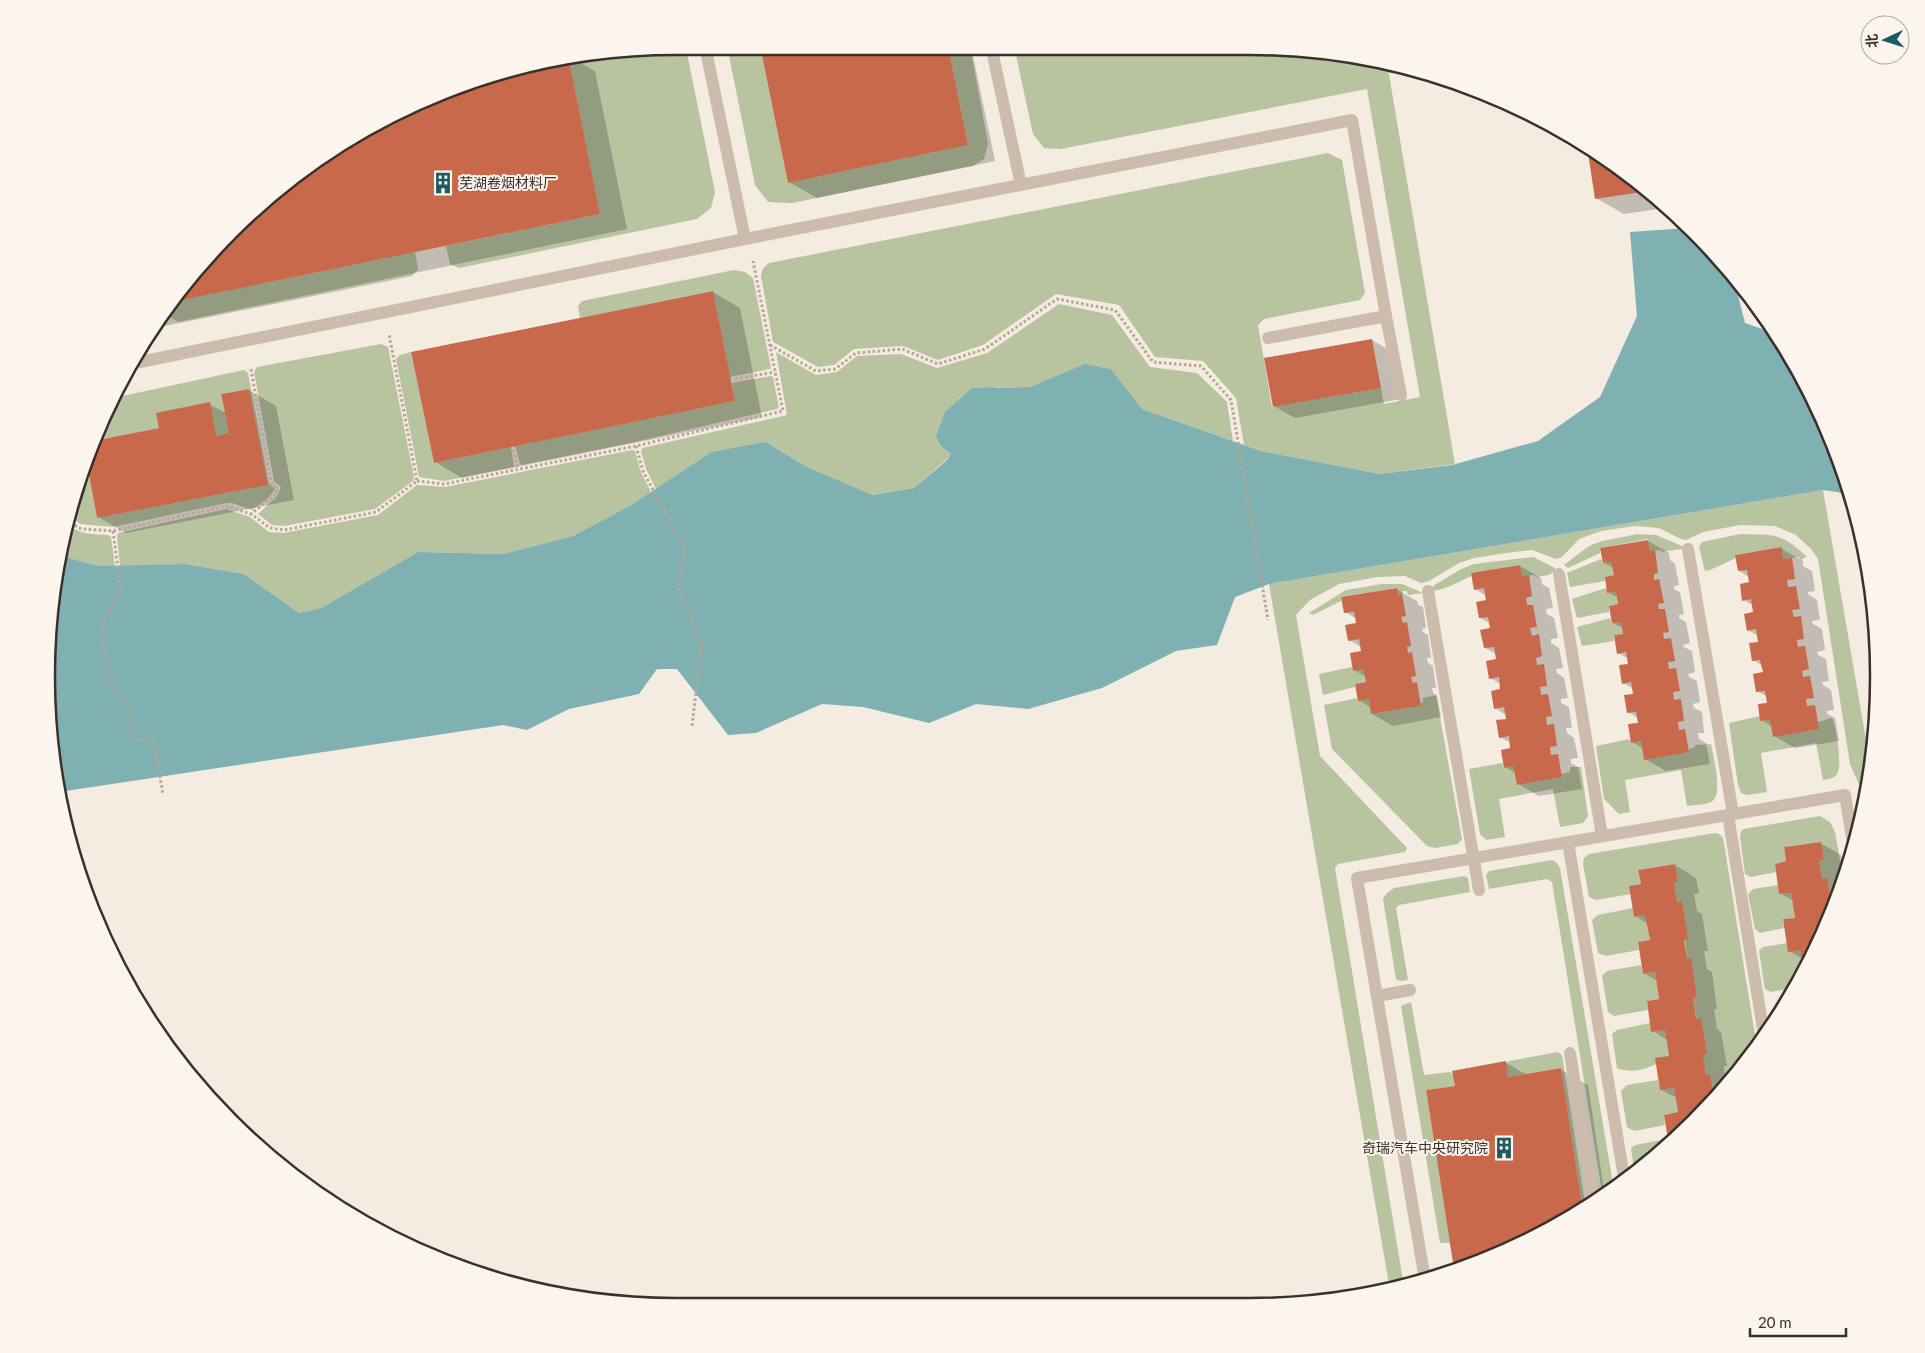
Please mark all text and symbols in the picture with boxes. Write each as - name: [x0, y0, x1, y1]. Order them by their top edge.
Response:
- north arrow: [1860, 15, 1910, 65]
- text: 北: [1863, 33, 1881, 49]
- building icon: 芜湖卷烟材料厂: [430, 170, 456, 196]
- place label: 芜湖卷烟材料厂: [459, 174, 557, 191]
- building icon: 奇瑞汽车中央研究院: [1491, 1135, 1517, 1161]
- place label: 奇瑞汽车中央研究院: [1362, 1139, 1488, 1156]
- scale bar: [1750, 1306, 1846, 1338]
- text: 20 m: [1758, 1313, 1792, 1331]

